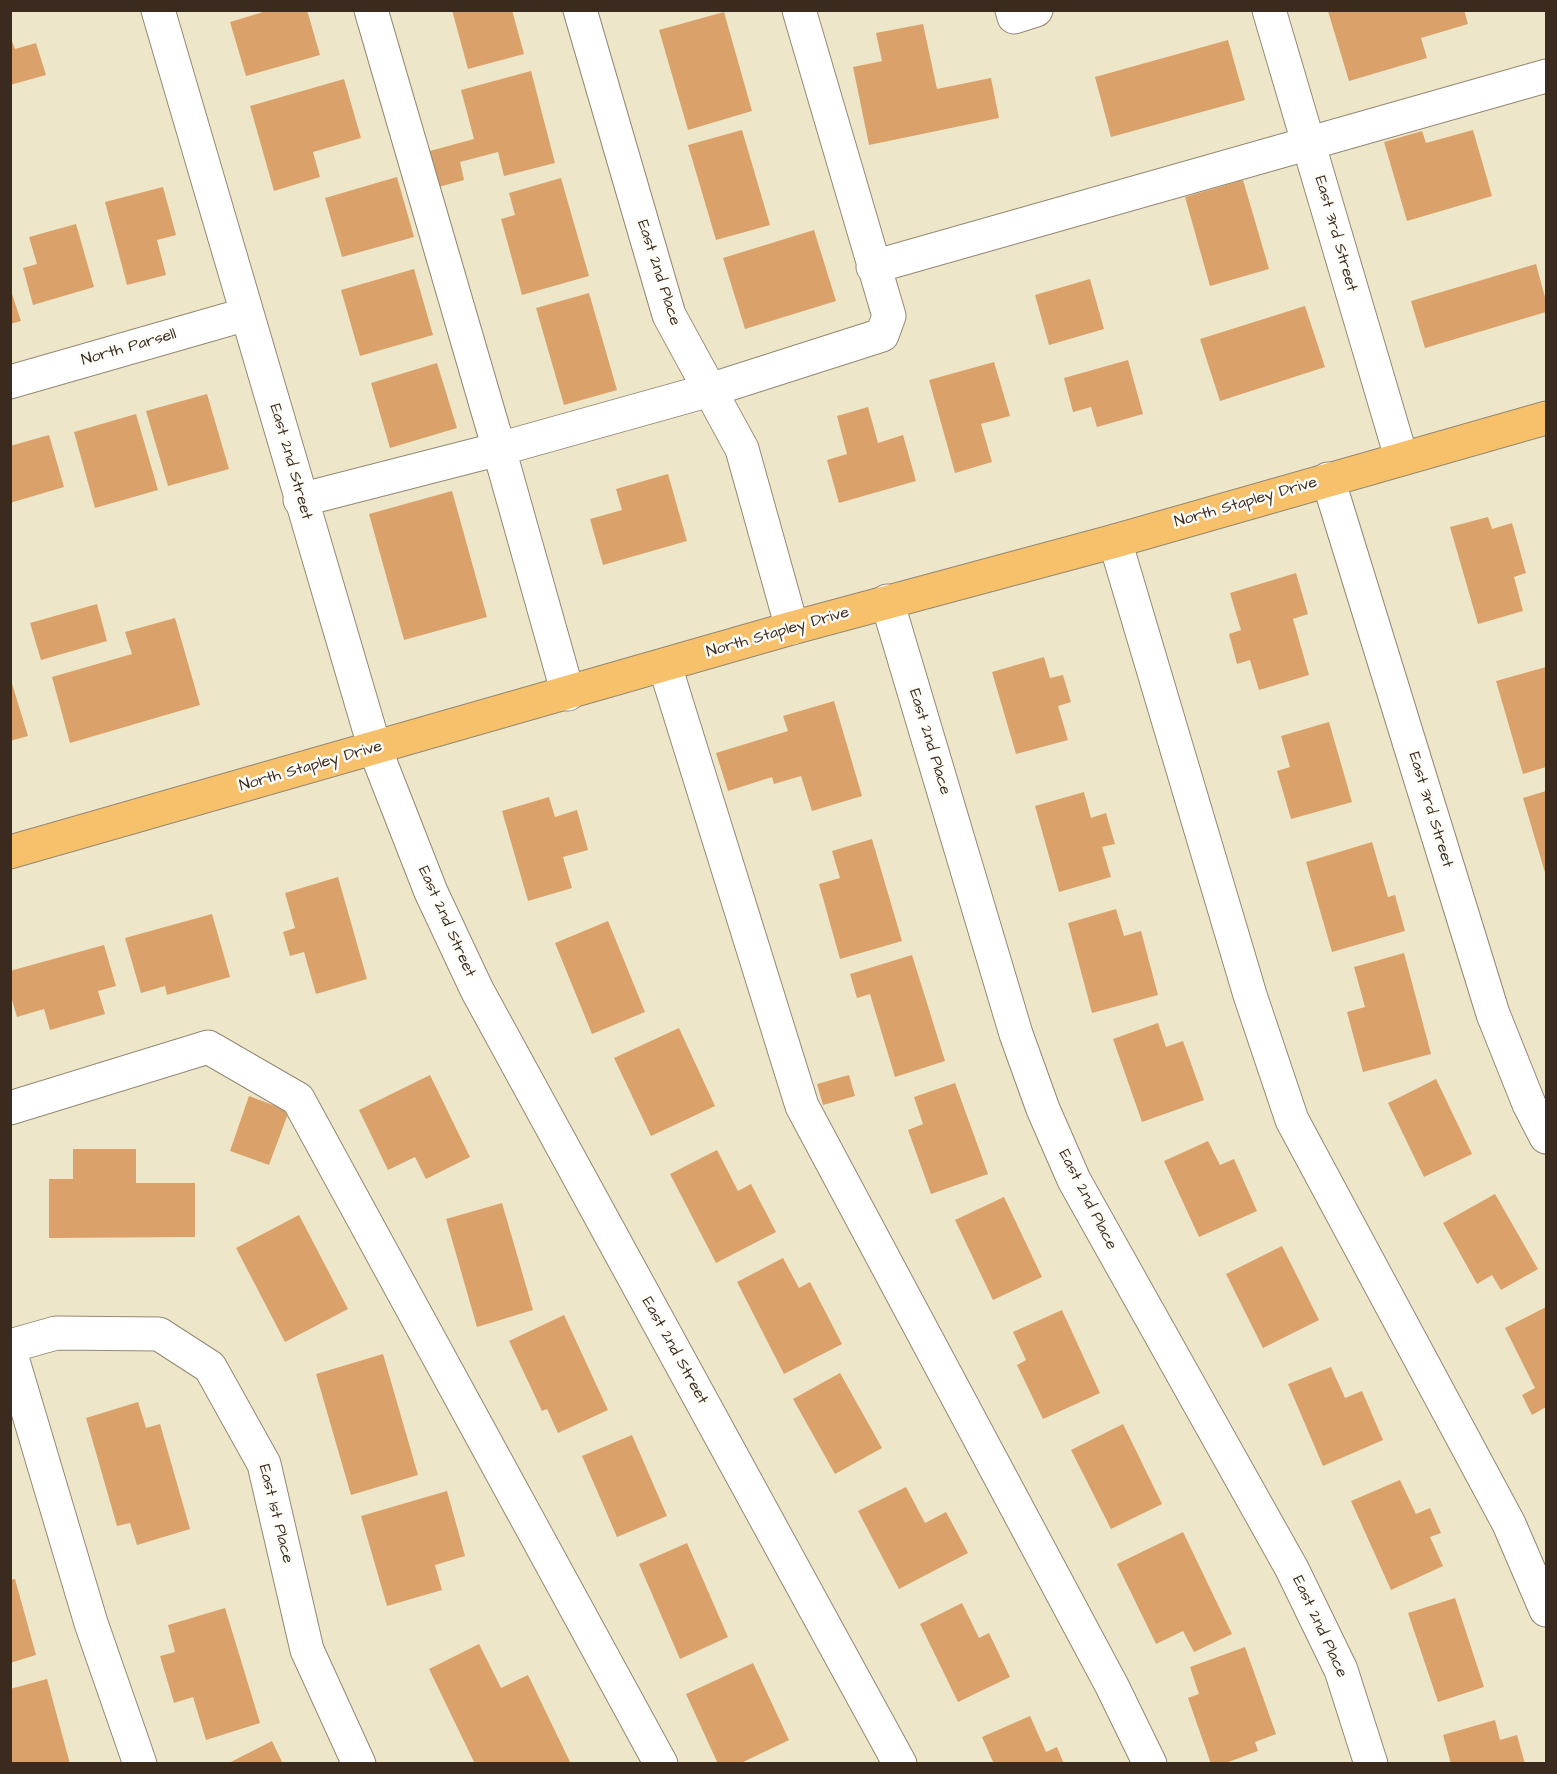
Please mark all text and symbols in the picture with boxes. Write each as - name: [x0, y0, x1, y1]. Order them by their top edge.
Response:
- street label: East 3rd Street: [1309, 174, 1361, 294]
- street label: East 2nd Place: [632, 218, 684, 328]
- street label: North Parsell: [79, 325, 179, 371]
- street label: East 2nd Street: [264, 402, 316, 522]
- street label: North Stapley Drive: [1173, 473, 1319, 533]
- street label: North Stapley Drive: [705, 603, 851, 663]
- street label: East 2nd Place: [904, 687, 954, 797]
- street label: North Stapley Drive: [238, 737, 384, 797]
- street label: East 3rd Street: [1403, 750, 1457, 870]
- street label: East 2nd Street: [413, 863, 479, 981]
- street label: East 2nd Place: [1053, 1147, 1121, 1253]
- street label: East 2nd Street: [637, 1294, 711, 1408]
- street label: East 1st Place: [253, 1463, 297, 1565]
- street label: East 2nd Place: [1287, 1573, 1351, 1681]

